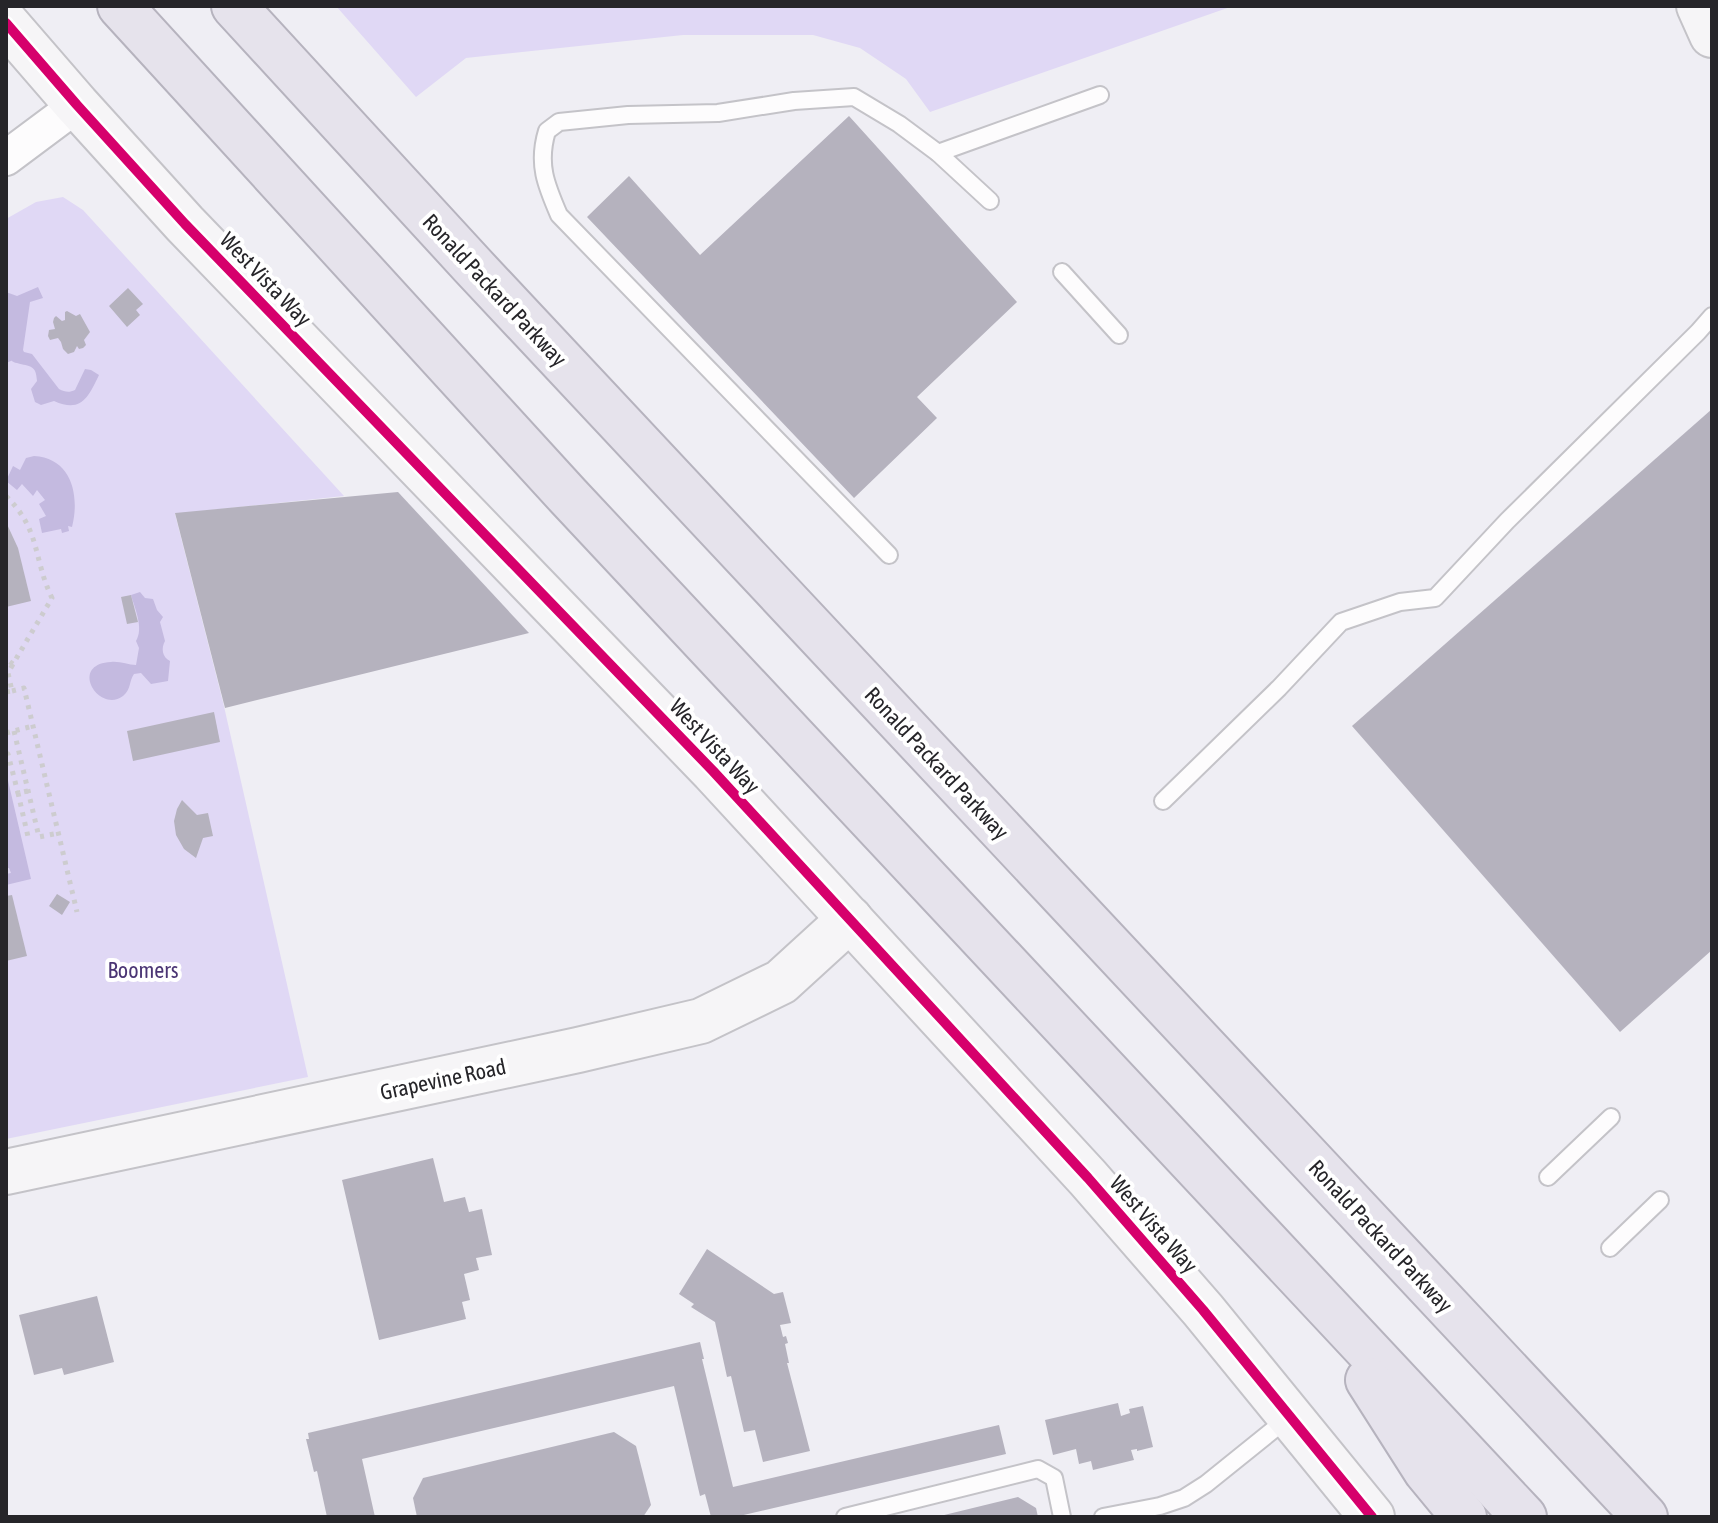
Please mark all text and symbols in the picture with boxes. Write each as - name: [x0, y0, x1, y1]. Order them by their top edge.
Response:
- street label: Ronald Packard Parkway: [418, 208, 572, 372]
- street label: West Vista Way: [215, 227, 317, 331]
- street label: Ronald Packard Parkway: [860, 681, 1014, 845]
- street label: West Vista Way: [665, 693, 765, 799]
- park label: Boomers: [107, 957, 179, 983]
- street label: Grapevine Road: [378, 1053, 508, 1105]
- street label: Ronald Packard Parkway: [1304, 1154, 1458, 1318]
- street label: West Vista Way: [1105, 1170, 1203, 1278]

